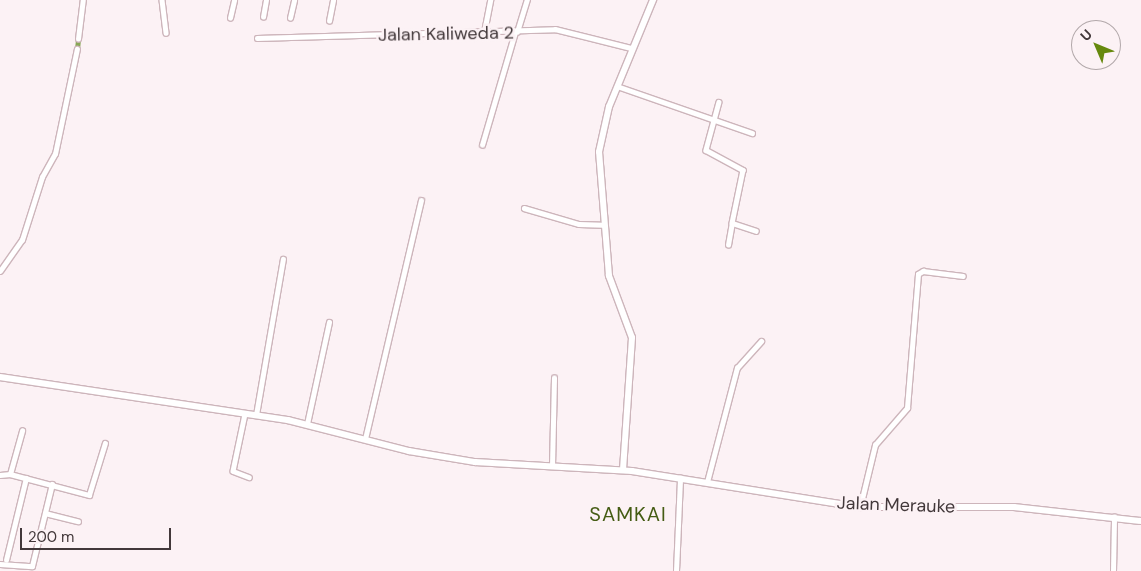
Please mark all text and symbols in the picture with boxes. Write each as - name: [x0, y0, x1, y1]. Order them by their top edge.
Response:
- north arrow: [1071, 20, 1121, 70]
- street label: Jalan Kaliweda 2: [378, 22, 514, 46]
- text: U: [1076, 25, 1096, 45]
- street label: Jalan Merauke: [836, 492, 956, 518]
- district label: SAMKAI: [589, 502, 667, 526]
- scale bar: [22, 518, 174, 550]
- text: 200 m: [28, 527, 74, 547]

